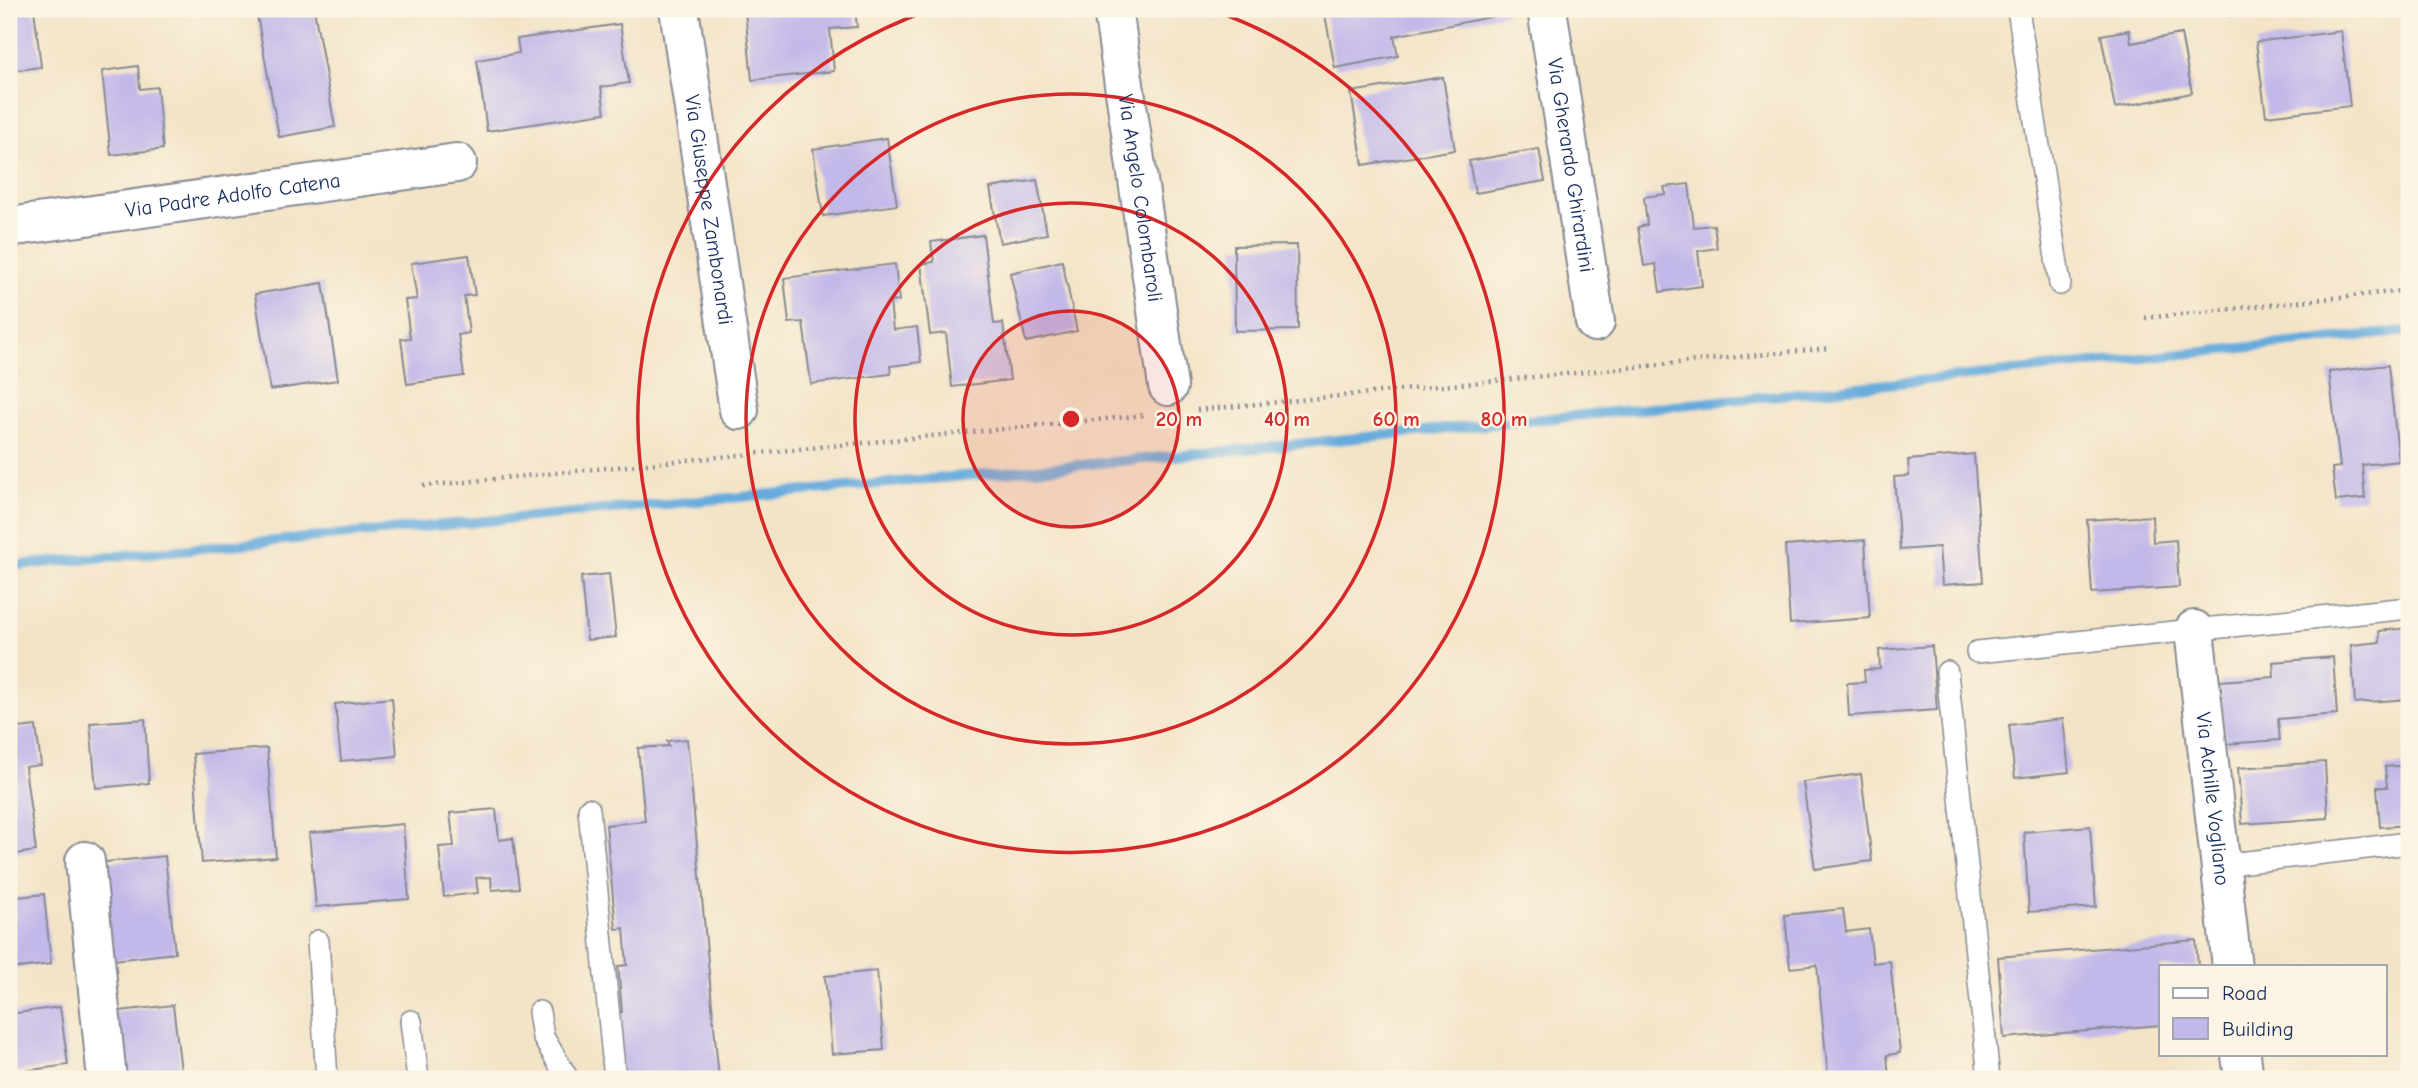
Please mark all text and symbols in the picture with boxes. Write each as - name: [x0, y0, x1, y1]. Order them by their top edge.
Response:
- street label: Via Gherardo Ghirardini: [1543, 56, 1599, 274]
- street label: Via Angelo Colombaroli: [1114, 92, 1168, 304]
- street label: Via Giuseppe Zambonardi: [680, 93, 738, 326]
- street label: Via Padre Adolfo Catena: [124, 168, 342, 222]
- centre of rings: [1059, 407, 1083, 431]
- text: 20 m: [1156, 407, 1202, 431]
- text: 40 m: [1264, 407, 1310, 431]
- text: 60 m: [1372, 407, 1420, 431]
- text: 80 m: [1481, 407, 1527, 431]
- street label: Via Achille Vogliano: [2191, 711, 2235, 887]
- legend: [2159, 965, 2386, 1056]
- text: Road: [2222, 981, 2267, 1005]
- text: Building: [2222, 1017, 2294, 1041]

